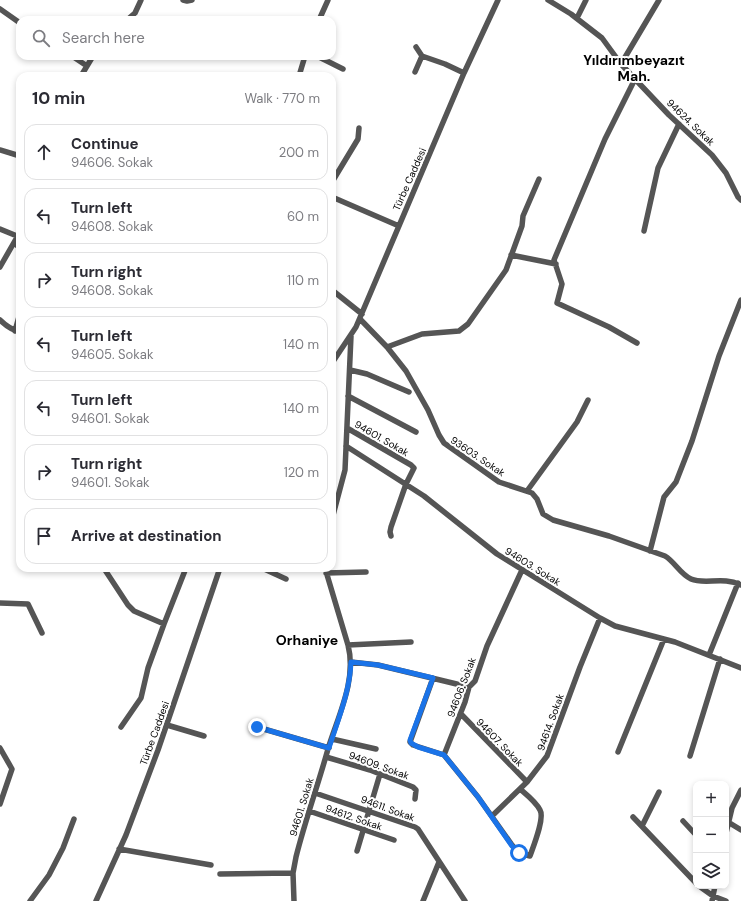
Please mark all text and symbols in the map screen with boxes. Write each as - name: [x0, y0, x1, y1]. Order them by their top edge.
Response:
- search box: [16, 16, 336, 60]
- icon: search: [30, 27, 52, 49]
- text: Search here: [62, 28, 145, 48]
- district label: Yıldırımbeyazıt Mah.: [583, 51, 685, 85]
- text: 10 min: [32, 87, 85, 109]
- text: Walk · 770 m: [244, 90, 320, 107]
- street label: 94624. Sokak: [664, 96, 717, 149]
- text: Continue: [71, 134, 139, 154]
- icon: ahead: [33, 141, 55, 163]
- text: 200 m: [279, 144, 319, 161]
- street label: Türbe Caddesi: [390, 146, 429, 213]
- text: 94606. Sokak: [71, 154, 153, 171]
- text: Turn left: [71, 198, 132, 218]
- icon: left: [33, 205, 55, 227]
- text: 60 m: [287, 208, 319, 225]
- text: 94608. Sokak: [71, 218, 153, 235]
- text: Turn right: [71, 262, 142, 282]
- icon: right: [33, 269, 55, 291]
- text: 110 m: [287, 272, 319, 289]
- text: 94608. Sokak: [71, 282, 153, 299]
- text: Turn left: [71, 326, 132, 346]
- icon: left: [33, 333, 55, 355]
- text: 140 m: [283, 336, 319, 353]
- text: 94605. Sokak: [71, 346, 153, 363]
- text: Turn left: [71, 390, 132, 410]
- icon: left: [33, 397, 55, 419]
- text: 140 m: [283, 400, 319, 417]
- text: 94601. Sokak: [71, 410, 150, 427]
- street label: 94601. Sokak: [352, 418, 411, 459]
- street label: 93603. Sokak: [448, 433, 507, 479]
- text: Turn right: [71, 454, 142, 474]
- icon: right: [33, 461, 55, 483]
- text: 120 m: [284, 464, 319, 481]
- text: 94601. Sokak: [71, 474, 150, 491]
- icon: arrive: [33, 525, 55, 547]
- text: Arrive at destination: [71, 526, 222, 546]
- street label: 94603. Sokak: [502, 544, 563, 589]
- district label: Orhaniye: [276, 631, 338, 649]
- street label: 94606. Sokak: [444, 655, 479, 719]
- street label: 94614. Sokak: [534, 692, 567, 752]
- street label: Türbe Caddesi: [137, 699, 172, 767]
- street label: 94607. Sokak: [473, 716, 526, 769]
- route end: [248, 718, 266, 736]
- street label: 94609. Sokak: [347, 749, 411, 782]
- street label: 94601. Sokak: [286, 776, 317, 838]
- map controls: [693, 781, 729, 889]
- button: +: [693, 781, 729, 817]
- street label: 94611. Sokak: [359, 793, 417, 824]
- street label: 94612. Sokak: [324, 802, 384, 833]
- button: −: [693, 817, 729, 853]
- route start: [510, 844, 528, 862]
- button: layers: [693, 853, 729, 889]

